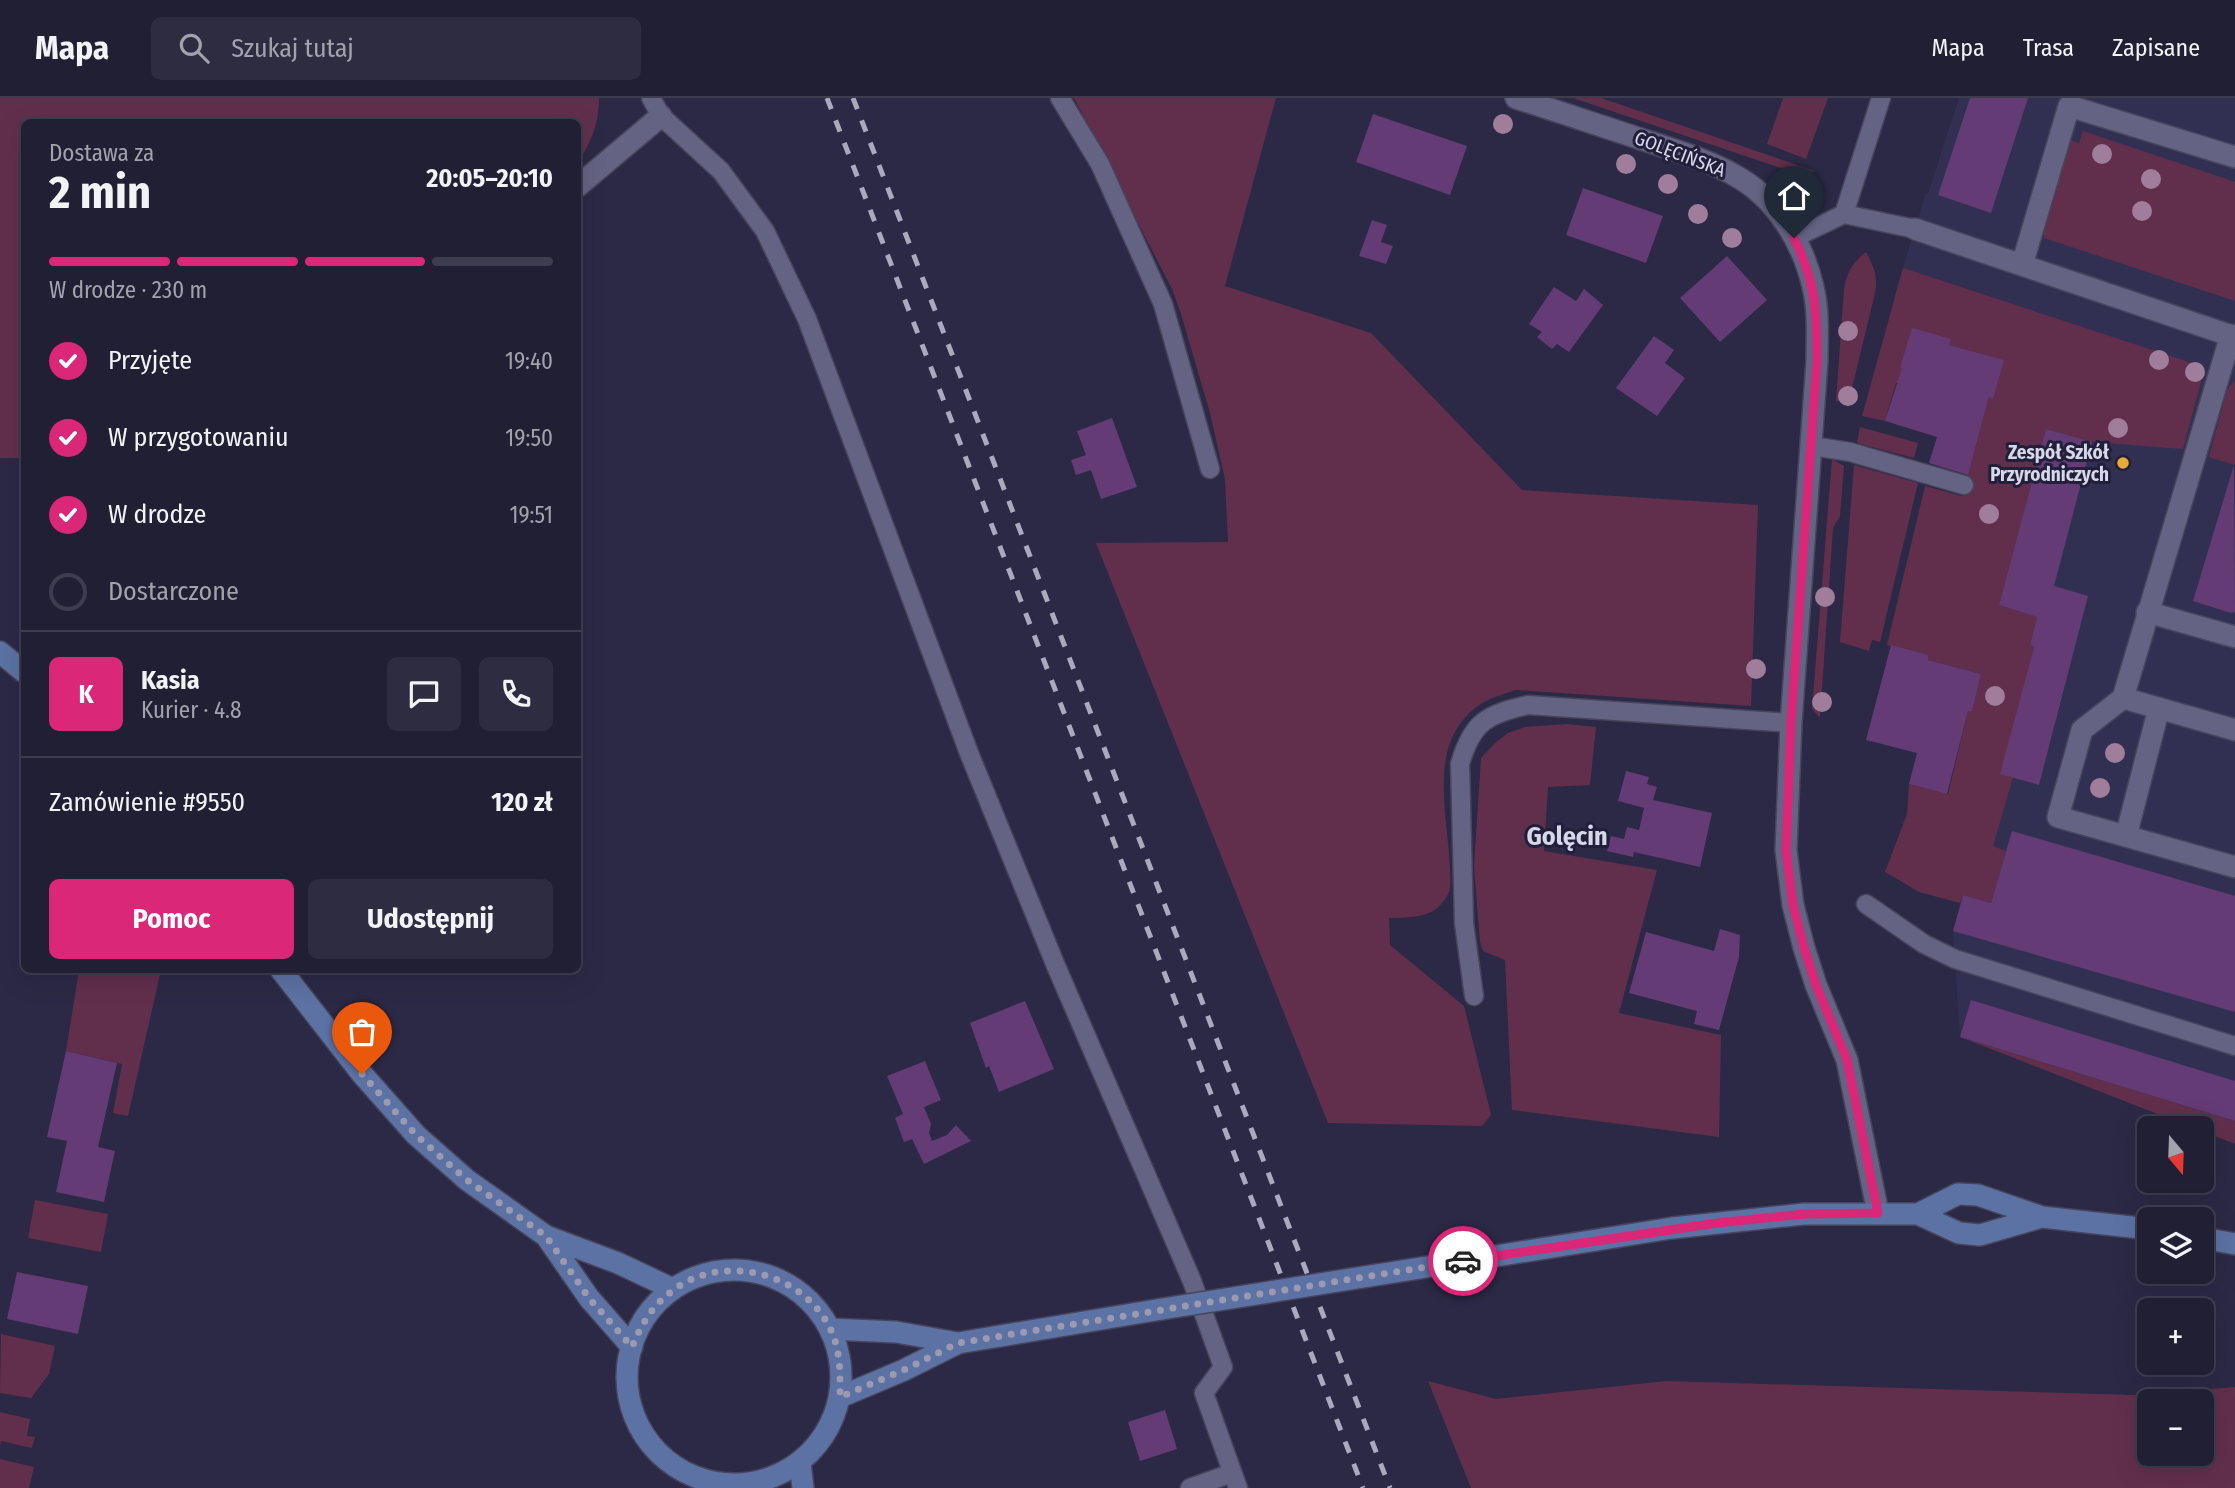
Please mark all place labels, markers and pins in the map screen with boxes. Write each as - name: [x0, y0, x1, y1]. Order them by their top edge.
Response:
- pin: [1764, 166, 1824, 238]
- place label: Zespół Szkół Przyrodniczych: [1990, 441, 2110, 486]
- marker: Zespół Szkół Przyrodniczych: [2115, 455, 2131, 471]
- pin: [332, 1002, 392, 1074]

